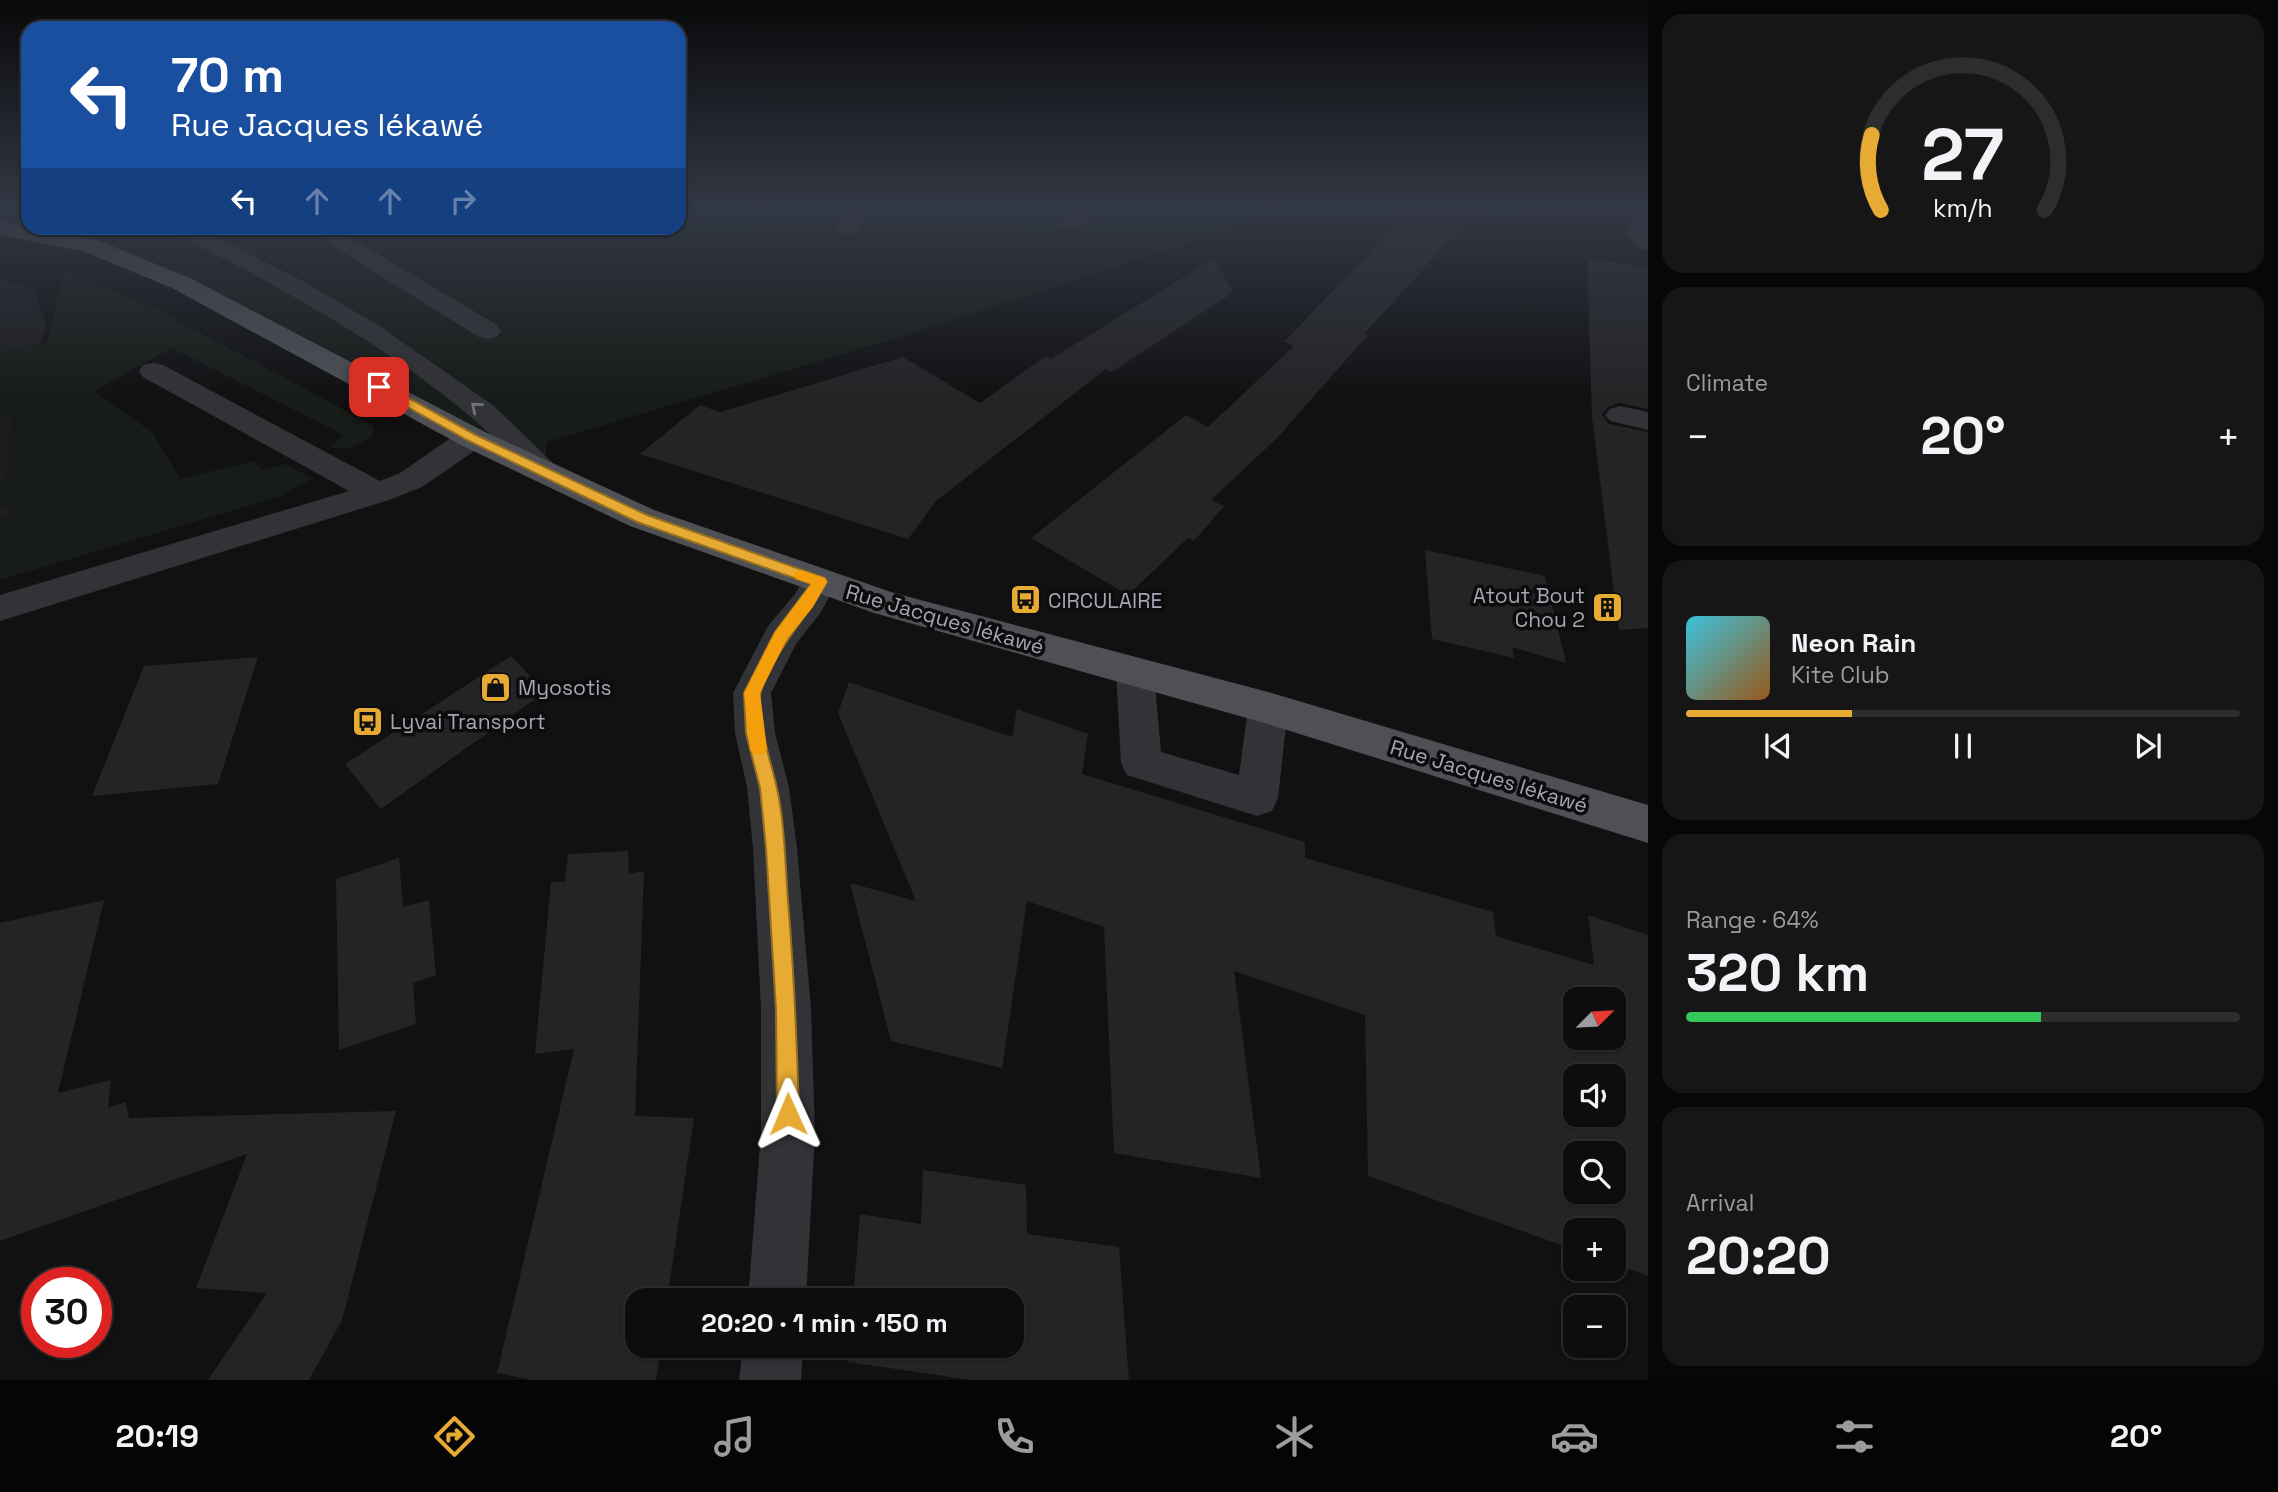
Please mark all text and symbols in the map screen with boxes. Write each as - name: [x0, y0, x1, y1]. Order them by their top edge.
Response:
- text: 70 m: [171, 44, 284, 106]
- icon: left: [56, 49, 147, 140]
- text: Rue Jacques Iékawé: [171, 105, 483, 145]
- text: 27: [1922, 108, 2004, 201]
- icon: left: [225, 182, 263, 220]
- icon: ahead: [298, 182, 336, 220]
- icon: ahead: [371, 182, 409, 220]
- icon: right: [444, 182, 482, 220]
- text: km/h: [1933, 191, 1993, 223]
- pin: [349, 357, 409, 417]
- icon: arrive: [360, 368, 398, 406]
- text: Climate: [1686, 368, 1768, 398]
- one-way arrow: [471, 403, 484, 416]
- text: 20°: [1920, 403, 2006, 469]
- text: −: [1686, 413, 1710, 461]
- text: +: [2216, 413, 2240, 461]
- street label: Rue Jacques Iékawé: [843, 578, 1047, 660]
- place label: Atout Bout Chou 2: [1473, 582, 1585, 633]
- bus stop icon: CIRCULAIRE: [1008, 583, 1042, 617]
- place label: CIRCULAIRE: [1048, 587, 1162, 614]
- building icon: Atout Bout Chou 2: [1591, 590, 1625, 624]
- text: Neon Rain: [1791, 626, 1916, 660]
- text: Kite Club: [1791, 660, 1890, 690]
- shop icon: Myosotis: [478, 670, 512, 704]
- place label: Myosotis: [518, 674, 612, 701]
- bus stop icon: Lyvai Transport: [350, 704, 384, 738]
- place label: Lyvai Transport: [390, 708, 546, 735]
- icon: previous: [1759, 727, 1797, 765]
- icon: pause: [1944, 727, 1982, 765]
- icon: next: [2129, 727, 2167, 765]
- street label: Rue Jacques Iékawé: [1387, 733, 1591, 819]
- text: Range · 64%: [1686, 905, 1819, 935]
- text: 320 km: [1686, 940, 1869, 1006]
- north arrow: [1563, 987, 1626, 1050]
- map controls: [1563, 987, 1626, 1358]
- button: sound: [1563, 1064, 1626, 1127]
- position arrow: [751, 1077, 825, 1151]
- button: search: [1563, 1141, 1626, 1204]
- text: Arrival: [1686, 1188, 1754, 1218]
- button: +: [1563, 1218, 1626, 1281]
- text: 20:20: [1686, 1223, 1831, 1289]
- speed limit sign: 30: [21, 1267, 112, 1358]
- button: −: [1563, 1295, 1626, 1358]
- text: 20:20 · 1 min · 150 m: [701, 1306, 948, 1340]
- icon: directions: [430, 1412, 479, 1461]
- icon: music: [710, 1412, 759, 1461]
- icon: phone: [990, 1412, 1039, 1461]
- icon: climate: [1270, 1412, 1319, 1461]
- icon: car: [1550, 1412, 1599, 1461]
- icon: filters: [1830, 1412, 1879, 1461]
- text: 20:19: [116, 1416, 199, 1456]
- text: 20°: [2110, 1416, 2162, 1456]

